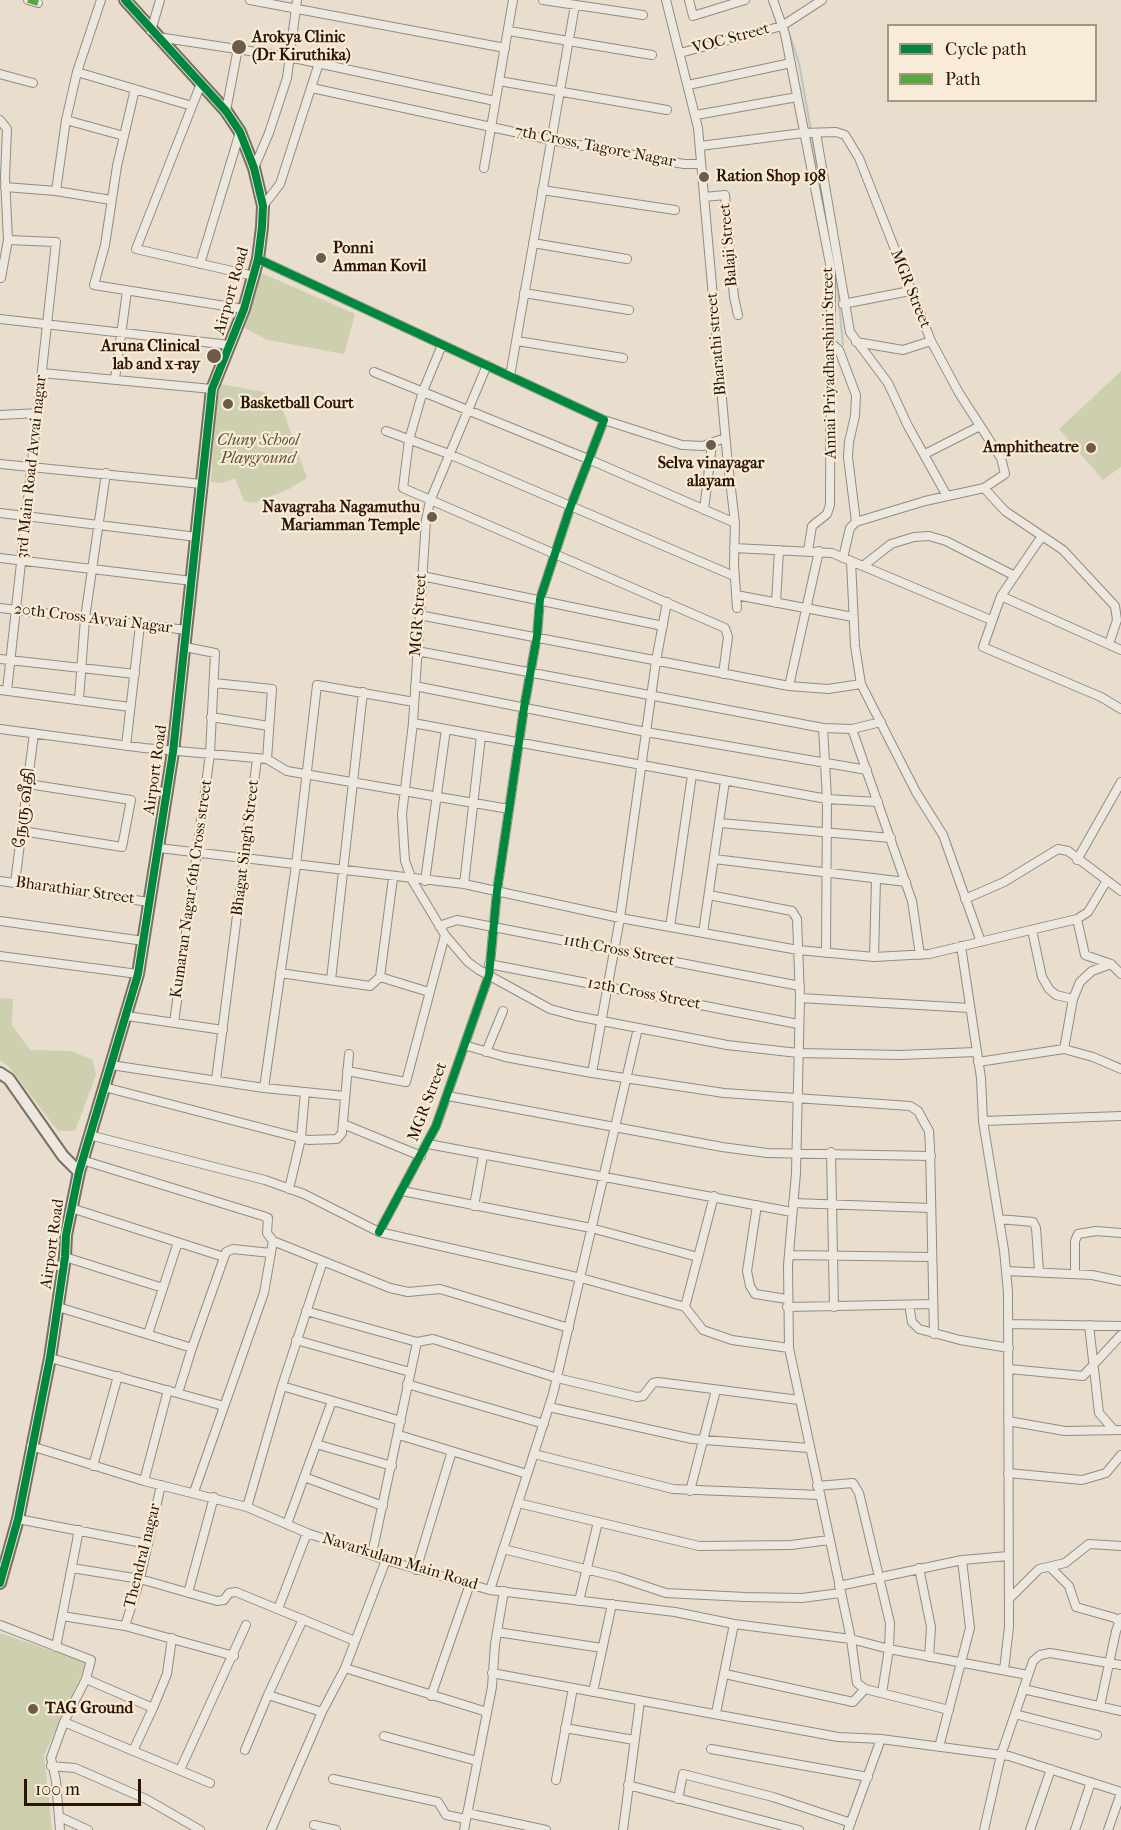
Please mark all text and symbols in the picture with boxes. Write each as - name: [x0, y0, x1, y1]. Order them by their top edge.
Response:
- street label: VOC Street: [690, 19, 772, 59]
- legend: [887, 24, 1097, 102]
- place label: Arokya Clinic (Dr Kiruthika): [252, 28, 351, 66]
- marker: Arokya Clinic (Dr Kiruthika): [230, 38, 248, 56]
- text: Cycle path: [945, 39, 1026, 60]
- text: Path: [945, 69, 981, 90]
- street label: 7th Cross, Tagore Nagar: [513, 122, 677, 172]
- place label: Ration Shop 198: [716, 167, 826, 187]
- marker: Ration Shop 198: [697, 170, 711, 184]
- street label: Balaji Street: [716, 202, 742, 288]
- place label: Ponni Amman Kovil: [333, 239, 426, 277]
- street label: Airport Road: [210, 245, 254, 337]
- street label: MGR Street: [886, 247, 934, 331]
- marker: Ponni Amman Kovil: [314, 251, 328, 265]
- street label: Annai Priyadharshini Street: [819, 267, 841, 459]
- street label: Bharathi street: [703, 292, 731, 396]
- place label: Aruna Clinical lab and x-ray: [101, 337, 200, 375]
- marker: Aruna Clinical lab and x-ray: [205, 347, 223, 365]
- street label: 3rd Main Road Avvai nagar: [13, 374, 51, 560]
- place label: Basketball Court: [240, 394, 354, 414]
- marker: Basketball Court: [221, 397, 235, 411]
- park label: Cluny School Playground: [217, 431, 299, 469]
- marker: Selva vinayagar alayam: [704, 438, 718, 452]
- place label: Amphitheatre: [983, 438, 1079, 458]
- marker: Amphitheatre: [1084, 441, 1098, 455]
- place label: Selva vinayagar alayam: [658, 454, 764, 492]
- place label: Navagraha Nagamuthu Mariamman Temple: [262, 498, 420, 536]
- marker: Navagraha Nagamuthu Mariamman Temple: [425, 510, 439, 524]
- street label: MGR Street: [407, 573, 431, 657]
- street label: 20th Cross Avvai Nagar: [13, 600, 173, 638]
- street label: Airport Road: [140, 724, 172, 816]
- street label: நேரு வீதி: [11, 767, 39, 849]
- street label: Kumaran Nagar 6th Cross street: [167, 778, 217, 1000]
- street label: Bhagat Singh Street: [228, 779, 264, 917]
- street label: Bharathiar Street: [14, 873, 136, 909]
- street label: 11th Cross Street: [562, 931, 676, 971]
- street label: 12th Cross Street: [586, 974, 702, 1014]
- street label: MGR Street: [404, 1060, 452, 1144]
- street label: Airport Road: [37, 1198, 69, 1290]
- street label: Thendral nagar: [121, 1502, 165, 1610]
- street label: Navarkulam Main Road: [320, 1529, 480, 1595]
- place label: TAG Ground: [45, 1699, 133, 1719]
- marker: TAG Ground: [26, 1702, 40, 1716]
- scale bar: [27, 1767, 144, 1805]
- text: 100 m: [35, 1779, 80, 1800]

